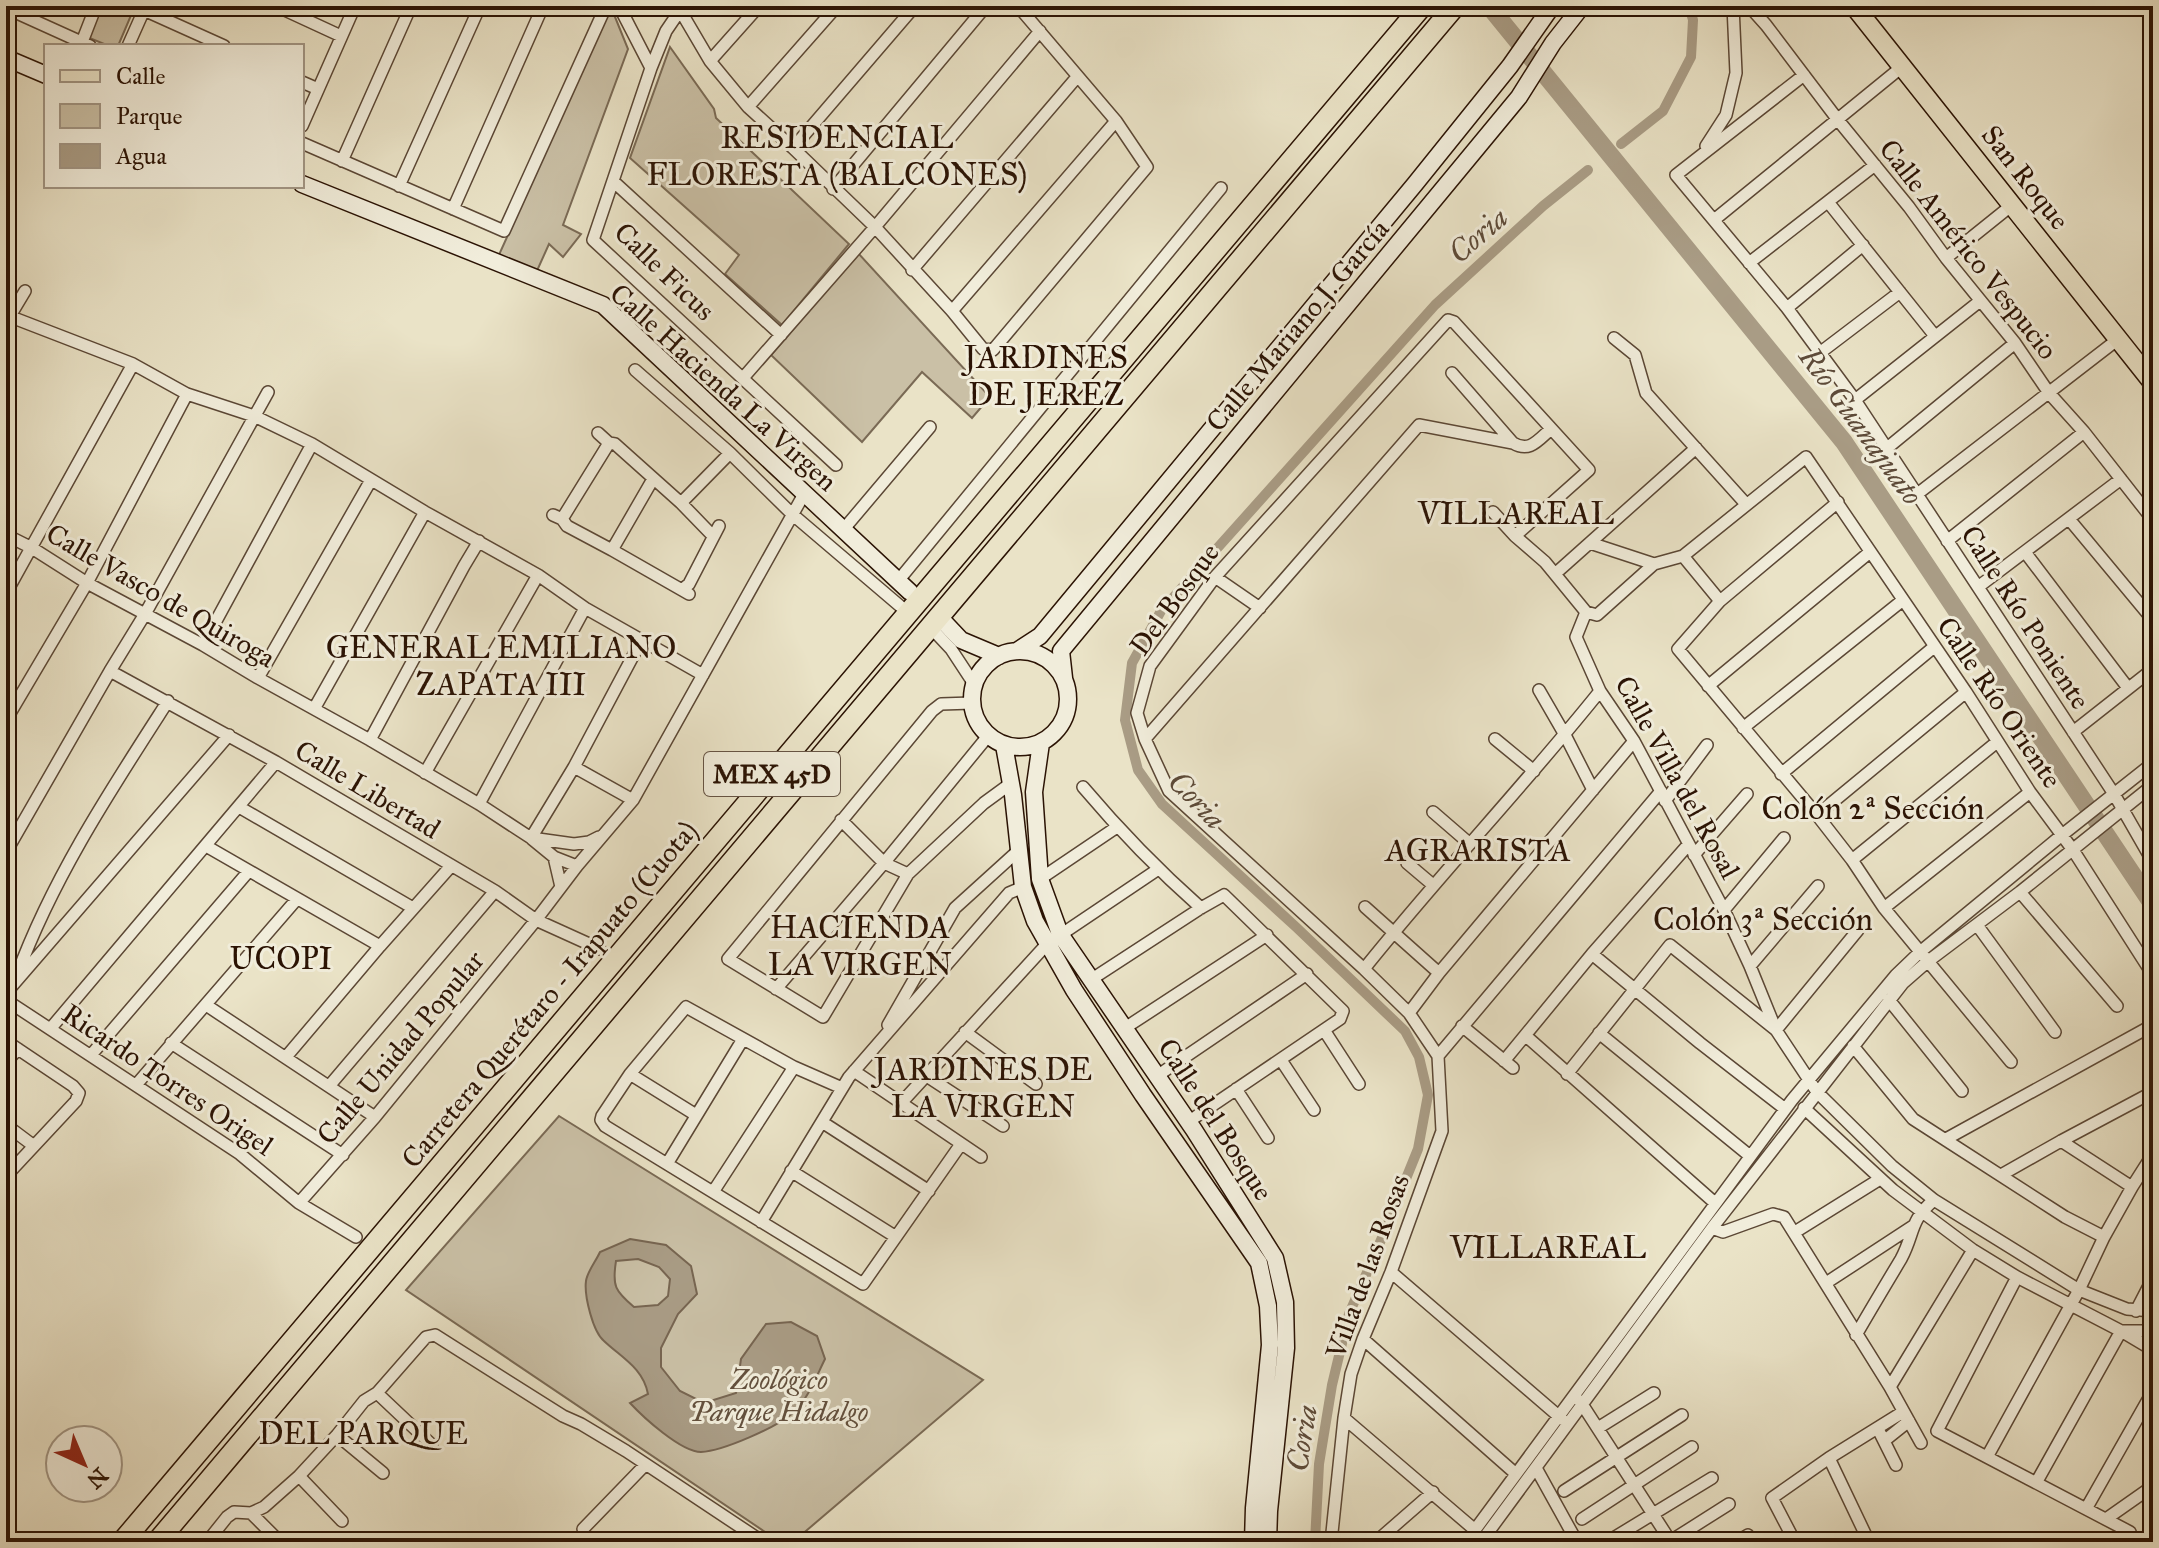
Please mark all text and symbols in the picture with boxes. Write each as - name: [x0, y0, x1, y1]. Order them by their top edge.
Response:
- legend: [44, 44, 304, 188]
- text: Calle: [116, 61, 165, 91]
- text: Parque: [116, 101, 183, 131]
- district label: RESIDENCIAL FLORESTA (BALCONES): [647, 118, 1028, 194]
- street label: San Roque: [1974, 118, 2077, 236]
- street label: Calle Américo Vespucio: [1872, 132, 2065, 366]
- text: Agua: [115, 141, 167, 171]
- water label: Coria: [1441, 199, 1515, 271]
- street label: Calle Mariano J. García: [1198, 212, 1396, 439]
- street label: Calle Ficus: [607, 215, 722, 328]
- street label: Calle Hacienda La Virgen: [603, 276, 845, 499]
- district label: JARDINES DE JEREZ: [961, 338, 1128, 414]
- water label: Río Guanajuato: [1791, 339, 1930, 512]
- district label: VILLAREAL: [1417, 494, 1615, 533]
- street label: Calle Vasco de Quiroga: [40, 516, 282, 675]
- street label: Calle Río Poniente: [1953, 519, 2098, 716]
- street label: Del Bosque: [1122, 536, 1227, 662]
- street label: Calle Río Oriente: [1929, 610, 2070, 795]
- district label: GENERAL EMILIANO ZAPATA III: [326, 628, 676, 704]
- street label: Calle Villa del Rosal: [1607, 670, 1748, 885]
- street label: Calle Libertad: [289, 732, 447, 847]
- road number: MEX 45D: [704, 752, 840, 796]
- water label: Coria: [1161, 763, 1233, 837]
- district label: Colón 2ª Sección: [1762, 789, 1984, 828]
- street label: Carretera Querétaro - Irapuato (Cuota): [394, 814, 705, 1175]
- district label: AGRARISTA: [1383, 831, 1571, 870]
- district label: Colón 3ª Sección: [1653, 900, 1873, 939]
- district label: HACIENDA LA VIRGEN: [768, 908, 952, 984]
- district label: UCOPI: [230, 939, 332, 978]
- street label: Calle Unidad Popular: [309, 943, 492, 1151]
- street label: Ricardo Torres Origel: [55, 996, 280, 1163]
- street label: Calle del Bosque: [1150, 1032, 1281, 1207]
- district label: JARDINES DE LA VIRGEN: [871, 1050, 1092, 1126]
- street label: Villa de las Rosas: [1318, 1169, 1417, 1364]
- district label: VILLAREAL: [1449, 1228, 1647, 1267]
- park label: Zoológico Parque Hidalgo: [690, 1362, 869, 1429]
- water label: Coria: [1279, 1402, 1325, 1474]
- district label: DEL PARQUE: [258, 1414, 468, 1453]
- north arrow: [44, 1424, 124, 1504]
- text: N: [81, 1462, 114, 1494]

